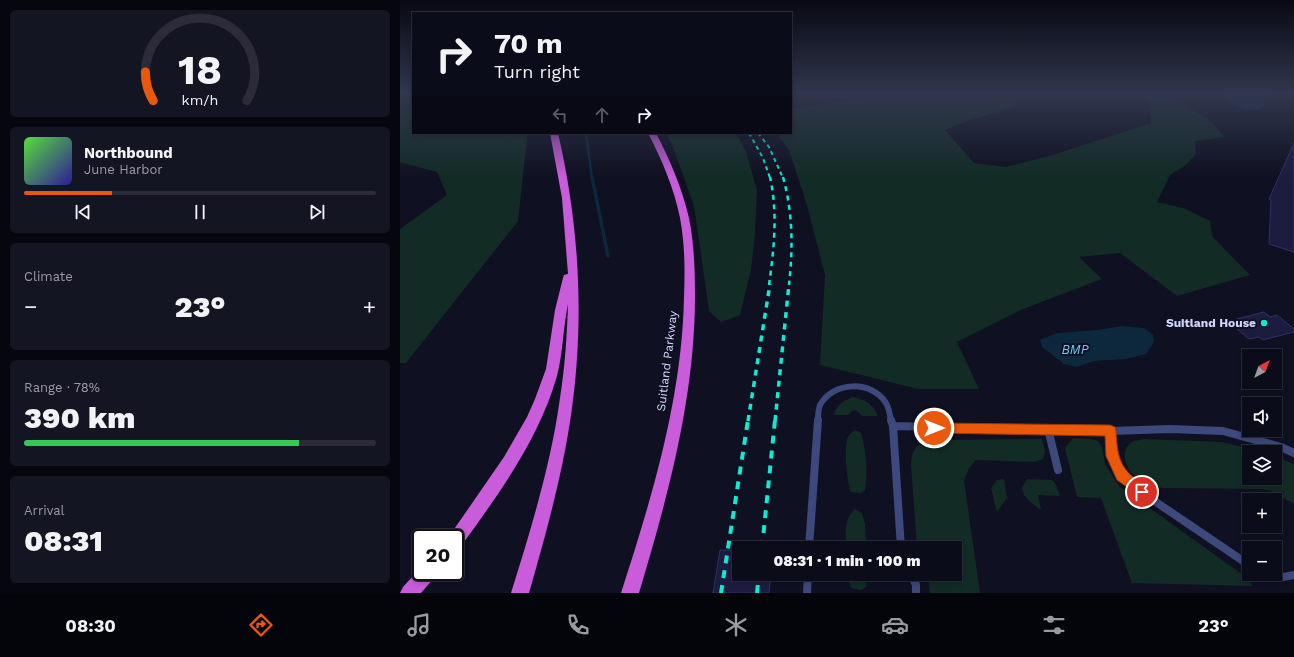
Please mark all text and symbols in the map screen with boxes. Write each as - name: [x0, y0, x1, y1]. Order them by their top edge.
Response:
- text: 70 m: [494, 27, 563, 60]
- icon: right: [428, 28, 480, 80]
- text: 18: [178, 45, 222, 94]
- text: Turn right: [494, 61, 580, 82]
- text: km/h: [182, 92, 218, 108]
- icon: left: [549, 104, 571, 126]
- icon: ahead: [591, 104, 613, 126]
- icon: right: [633, 104, 655, 126]
- text: Northbound: [84, 144, 173, 162]
- text: June Harbor: [84, 162, 163, 177]
- icon: previous: [72, 201, 94, 223]
- icon: pause: [189, 201, 211, 223]
- icon: next: [306, 201, 328, 223]
- text: Climate: [24, 269, 73, 284]
- text: 23°: [174, 289, 226, 324]
- text: −: [24, 294, 37, 319]
- text: +: [363, 294, 376, 319]
- street label: Suitland Parkway: [654, 309, 680, 412]
- place label: Suitland House: [1166, 316, 1256, 330]
- marker: Suitland House: [1259, 318, 1269, 328]
- water label: BMP: [1061, 342, 1089, 357]
- north arrow: [1242, 349, 1282, 389]
- map controls: [1242, 349, 1282, 581]
- text: Range · 78%: [24, 380, 100, 395]
- button: sound: [1242, 397, 1282, 437]
- text: 390 km: [24, 400, 135, 435]
- position arrow: [913, 407, 955, 449]
- button: layers: [1242, 445, 1282, 485]
- pin: [1125, 475, 1159, 509]
- icon: arrive: [1131, 481, 1153, 503]
- button: +: [1242, 493, 1282, 533]
- text: Arrival: [24, 503, 65, 518]
- text: 08:31: [24, 523, 103, 558]
- speed limit sign: 20: [412, 529, 464, 581]
- button: −: [1242, 541, 1282, 581]
- text: 08:31 · 1 min · 100 m: [774, 552, 920, 570]
- icon: directions: [247, 611, 275, 639]
- icon: music: [405, 611, 433, 639]
- icon: phone: [564, 611, 592, 639]
- icon: climate: [722, 611, 750, 639]
- icon: car: [881, 611, 909, 639]
- icon: filters: [1040, 611, 1068, 639]
- text: 08:30: [65, 615, 116, 636]
- text: 23°: [1198, 615, 1229, 636]

